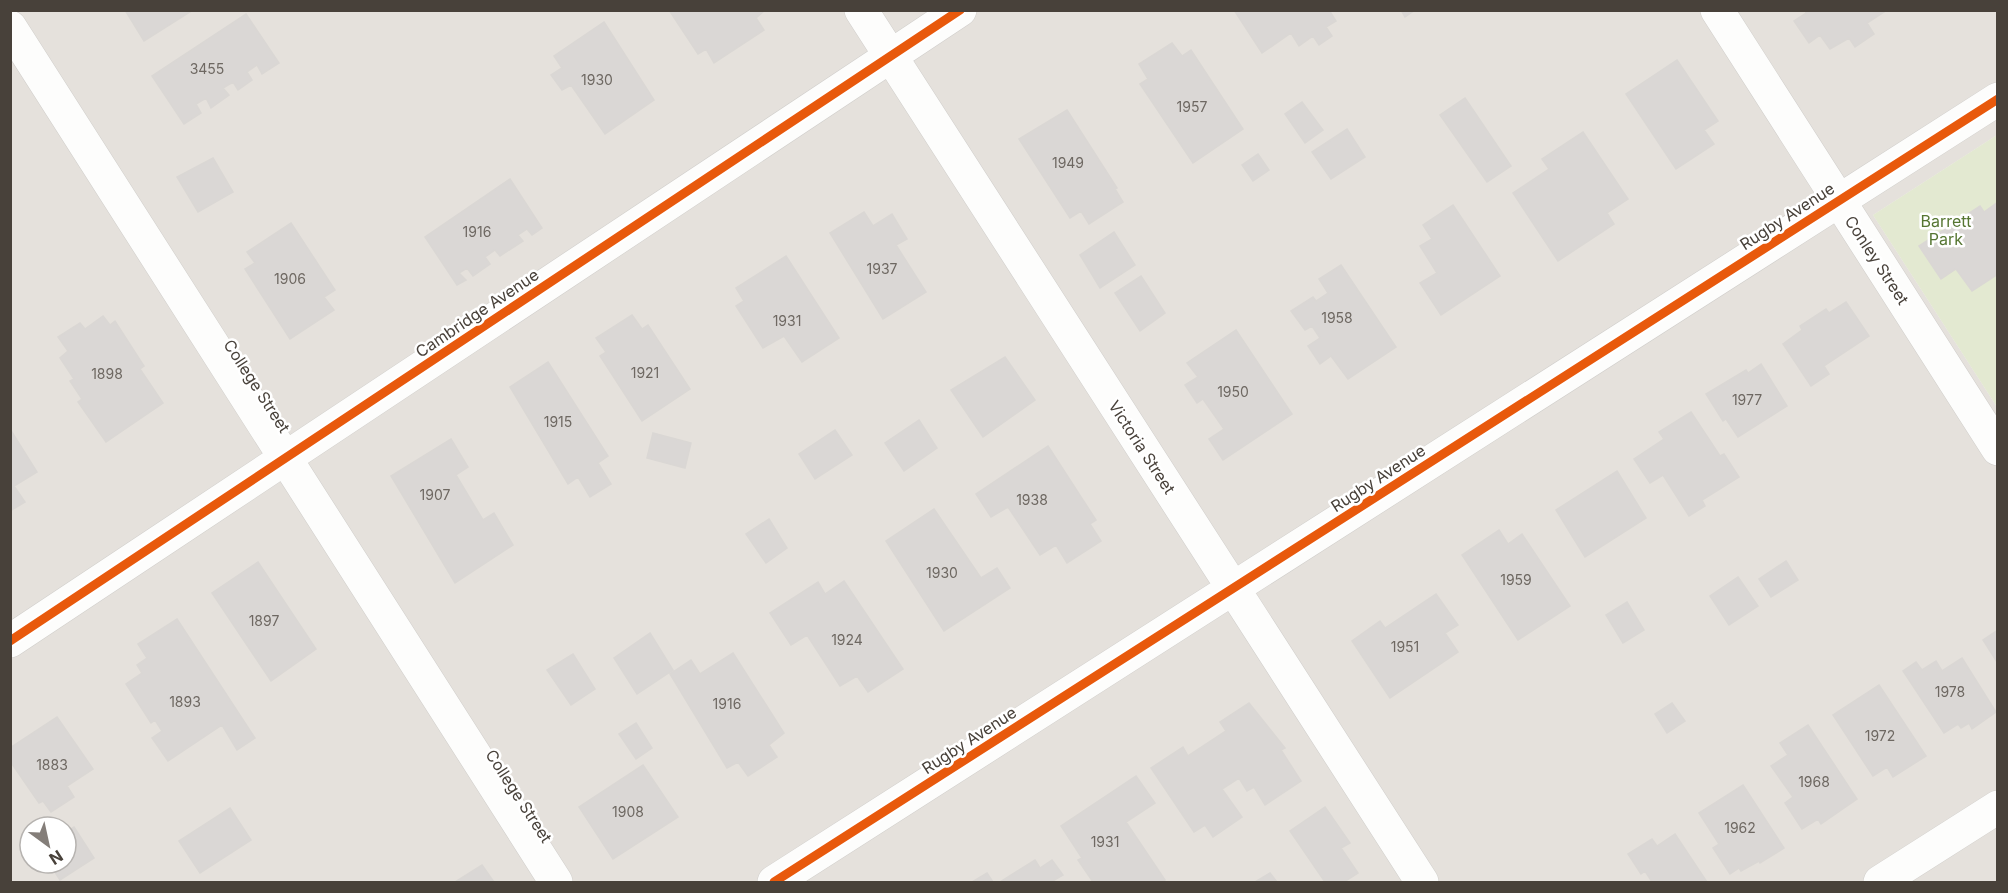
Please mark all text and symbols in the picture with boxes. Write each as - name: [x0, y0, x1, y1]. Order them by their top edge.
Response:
- house number: 3455: [190, 60, 224, 77]
- house number: 1930: [581, 71, 613, 88]
- house number: 1957: [1177, 98, 1207, 115]
- house number: 1949: [1052, 154, 1084, 171]
- street label: Rugby Avenue: [1736, 178, 1838, 254]
- park label: Barrett Park: [1921, 211, 1971, 249]
- street label: Conley Street: [1841, 212, 1913, 308]
- house number: 1916: [463, 223, 491, 240]
- house number: 1937: [867, 260, 898, 277]
- street label: Cambridge Avenue: [412, 264, 542, 362]
- house number: 1906: [274, 270, 306, 287]
- house number: 1958: [1321, 309, 1353, 326]
- house number: 1931: [773, 312, 801, 329]
- street label: College Street: [219, 336, 295, 436]
- house number: 1921: [631, 364, 659, 381]
- house number: 1898: [91, 365, 123, 382]
- house number: 1950: [1217, 383, 1249, 400]
- house number: 1977: [1732, 391, 1762, 408]
- street label: Victoria Street: [1104, 396, 1180, 498]
- house number: 1915: [544, 413, 572, 430]
- street label: Rugby Avenue: [1327, 440, 1429, 516]
- house number: 1907: [420, 486, 451, 503]
- house number: 1938: [1016, 491, 1048, 508]
- house number: 1930: [926, 564, 958, 581]
- house number: 1959: [1500, 571, 1532, 588]
- house number: 1897: [249, 612, 279, 629]
- house number: 1924: [831, 631, 863, 648]
- house number: 1951: [1391, 638, 1419, 655]
- house number: 1978: [1935, 683, 1965, 700]
- house number: 1893: [169, 693, 201, 710]
- house number: 1916: [713, 695, 741, 712]
- street label: Rugby Avenue: [918, 702, 1020, 778]
- house number: 1972: [1865, 727, 1895, 744]
- street label: College Street: [481, 746, 557, 846]
- house number: 1883: [36, 756, 68, 773]
- house number: 1968: [1798, 773, 1830, 790]
- house number: 1908: [612, 803, 644, 820]
- north arrow: [18, 815, 78, 875]
- house number: 1962: [1724, 819, 1756, 836]
- house number: 1931: [1091, 833, 1119, 850]
- text: N: [46, 846, 67, 869]

